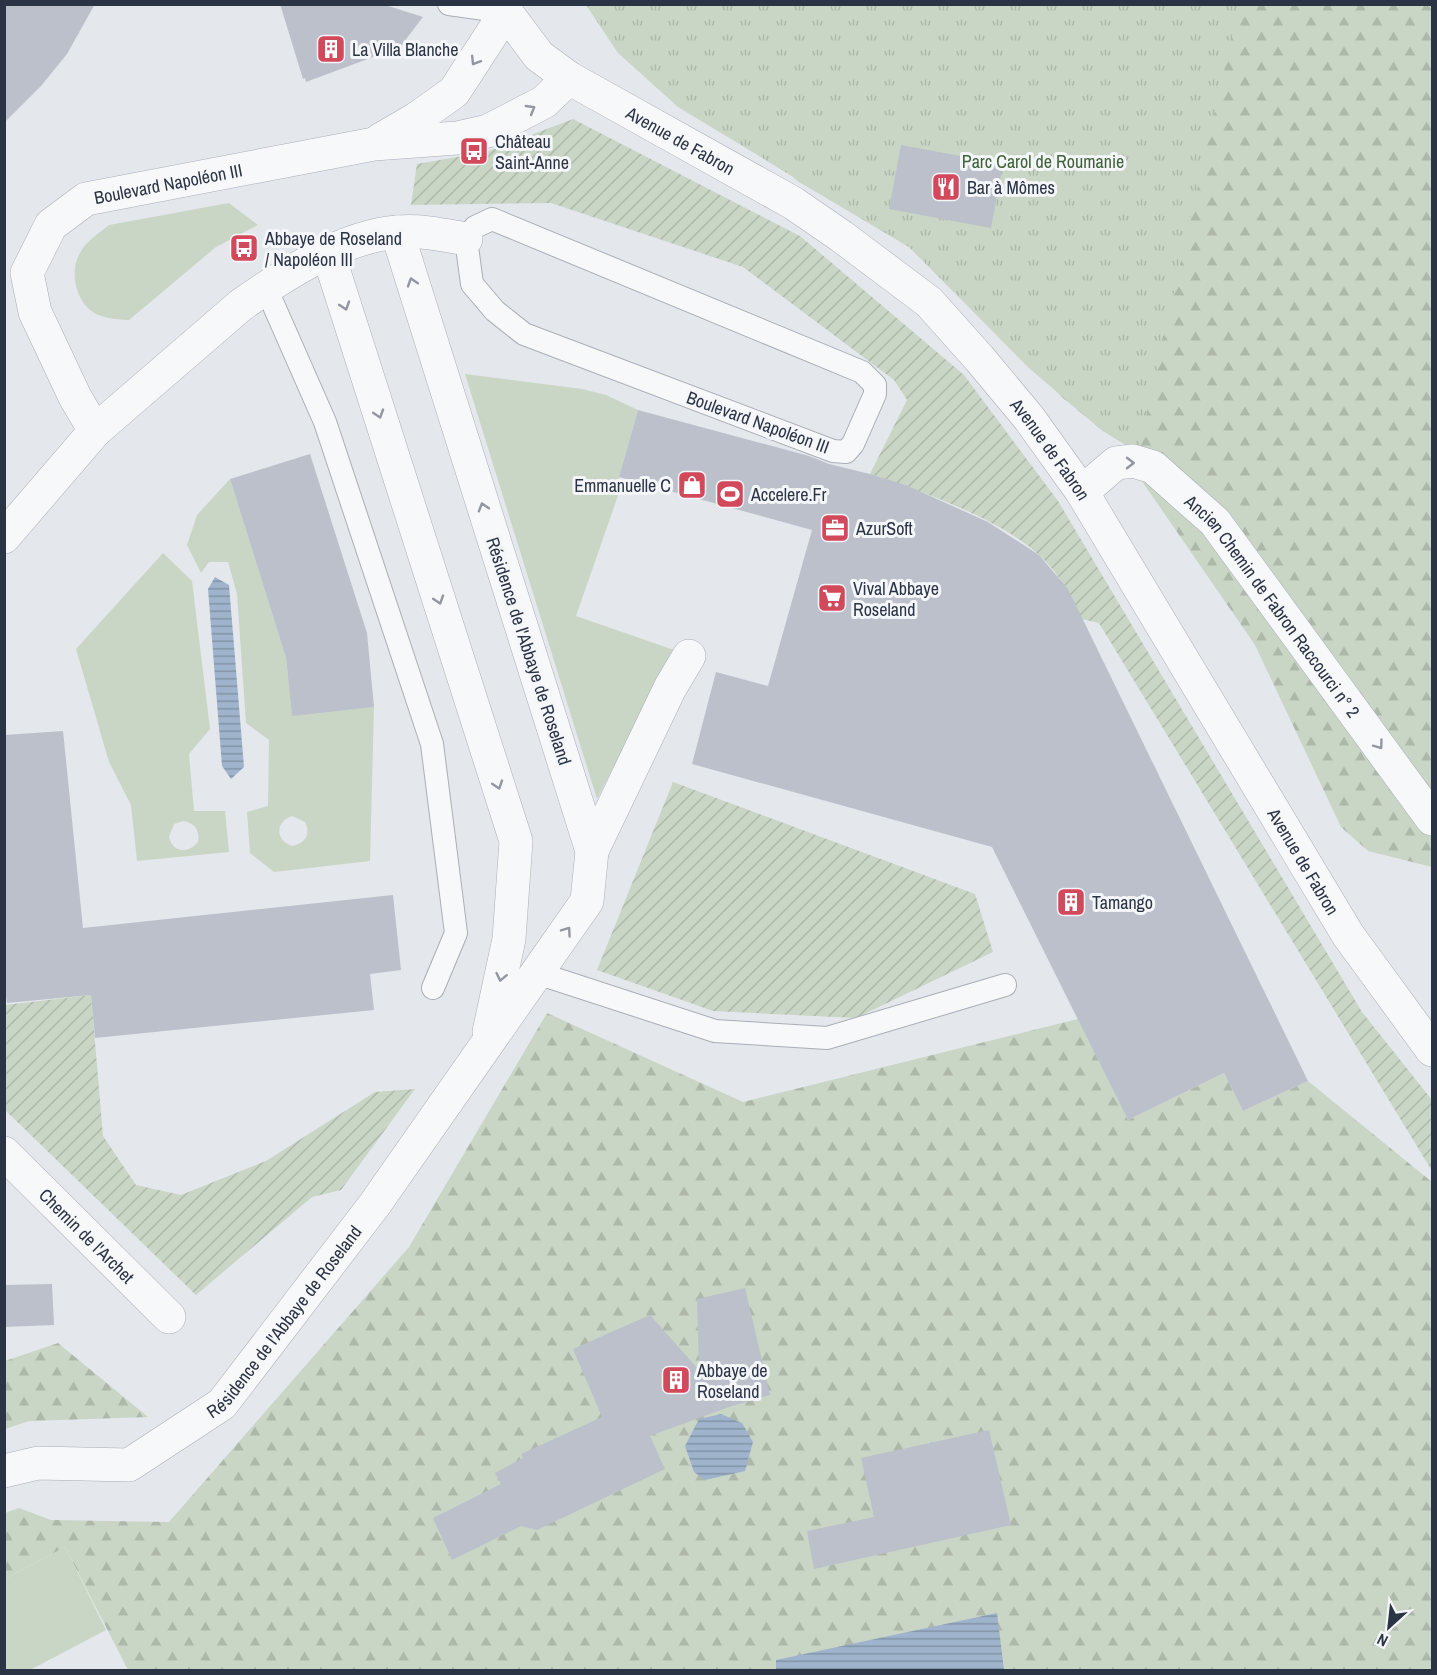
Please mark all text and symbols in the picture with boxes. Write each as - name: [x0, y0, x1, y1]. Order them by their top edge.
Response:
- building icon: La Villa Blanche: [315, 33, 347, 65]
- place label: La Villa Blanche: [352, 37, 458, 62]
- one-way arrow: [471, 55, 483, 65]
- street label: Avenue de Fabron: [621, 99, 739, 181]
- one-way arrow: [525, 105, 535, 116]
- place label: Château Saint-Anne: [495, 129, 569, 175]
- bus stop icon: Château Saint-Anne: [458, 135, 490, 167]
- park label: Parc Carol de Roumanie: [962, 149, 1124, 174]
- street label: Boulevard Napoléon III: [92, 157, 244, 210]
- restaurant icon: Bar à Mômes: [930, 171, 962, 203]
- place label: Bar à Mômes: [967, 175, 1055, 200]
- place label: Abbaye de Roseland / Napoléon III: [264, 226, 402, 272]
- bus stop icon: Abbaye de Roseland / Napoléon III: [228, 232, 260, 264]
- one-way arrow: [407, 277, 419, 288]
- one-way arrow: [338, 300, 350, 311]
- street label: Boulevard Napoléon III: [683, 385, 833, 459]
- street label: Avenue de Fabron: [1004, 392, 1096, 505]
- one-way arrow: [372, 408, 385, 419]
- one-way arrow: [1125, 457, 1134, 469]
- shop icon: Emmanuelle C: [676, 469, 708, 501]
- place label: Emmanuelle C: [574, 473, 671, 498]
- sports icon: Accelere.Fr: [714, 478, 746, 510]
- place label: Accelere.Fr: [750, 482, 827, 507]
- street label: Ancien Chemin de Fabron Raccourci n° 2: [1179, 488, 1366, 722]
- one-way arrow: [478, 502, 490, 513]
- office icon: AzurSoft: [819, 512, 851, 544]
- place label: AzurSoft: [855, 516, 913, 541]
- street label: Résidence de l'Abbaye de Roseland: [480, 534, 578, 768]
- place label: Vival Abbaye Roseland: [853, 576, 939, 622]
- supermarket icon: Vival Abbaye Roseland: [816, 582, 848, 614]
- one-way arrow: [432, 594, 444, 605]
- one-way arrow: [1371, 739, 1382, 750]
- one-way arrow: [491, 779, 504, 790]
- street label: Avenue de Fabron: [1261, 802, 1346, 919]
- building icon: Tamango: [1055, 886, 1087, 918]
- place label: Tamango: [1092, 890, 1153, 915]
- one-way arrow: [560, 926, 571, 937]
- one-way arrow: [495, 971, 508, 981]
- street label: Chemin de l'Archet: [34, 1182, 140, 1288]
- street label: Résidence de l'Abbaye de Roseland: [201, 1220, 367, 1423]
- place label: Abbaye de Roseland: [696, 1358, 768, 1404]
- building icon: Abbaye de Roseland: [660, 1364, 692, 1396]
- north arrow: [1359, 1597, 1419, 1657]
- text: N: [1373, 1628, 1391, 1652]

